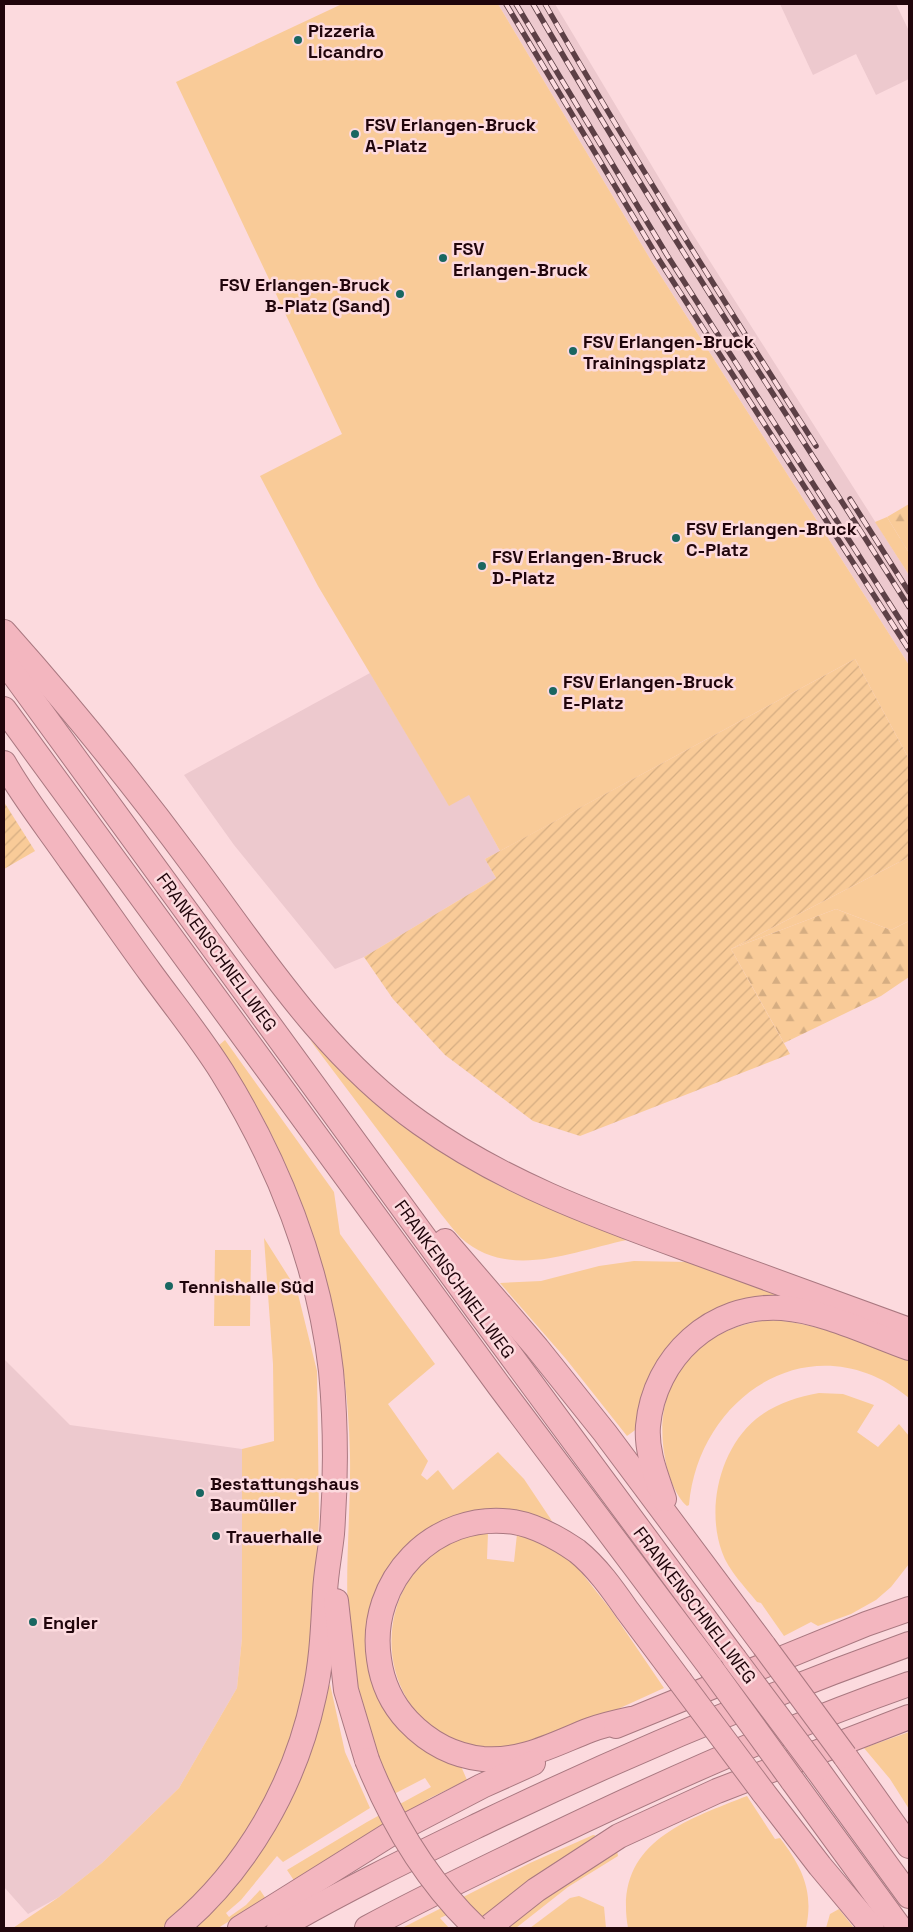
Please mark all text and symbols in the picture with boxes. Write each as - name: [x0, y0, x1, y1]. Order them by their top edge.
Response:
- place label: Pizzeria Licandro: [308, 19, 384, 63]
- marker: Pizzeria Licandro: [292, 34, 304, 46]
- place label: FSV Erlangen-Bruck A-Platz: [365, 113, 536, 157]
- marker: FSV Erlangen-Bruck A-Platz: [349, 128, 361, 140]
- place label: FSV Erlangen-Bruck: [453, 237, 588, 281]
- marker: FSV Erlangen-Bruck: [437, 252, 449, 264]
- place label: FSV Erlangen-Bruck B-Platz (Sand): [219, 273, 390, 317]
- marker: FSV Erlangen-Bruck B-Platz (Sand): [394, 288, 406, 300]
- place label: FSV Erlangen-Bruck Trainingsplatz: [583, 330, 754, 374]
- marker: FSV Erlangen-Bruck Trainingsplatz: [567, 345, 579, 357]
- place label: FSV Erlangen-Bruck C-Platz: [686, 517, 857, 561]
- marker: FSV Erlangen-Bruck C-Platz: [670, 532, 682, 544]
- place label: FSV Erlangen-Bruck D-Platz: [492, 545, 663, 589]
- marker: FSV Erlangen-Bruck D-Platz: [476, 560, 488, 572]
- place label: FSV Erlangen-Bruck E-Platz: [563, 670, 734, 714]
- marker: FSV Erlangen-Bruck E-Platz: [547, 685, 559, 697]
- street label: FRANKENSCHNELLWEG: [152, 868, 282, 1036]
- street label: FRANKENSCHNELLWEG: [390, 1195, 520, 1363]
- place label: Tennishalle Süd: [179, 1275, 314, 1298]
- marker: Tennishalle Süd: [163, 1280, 175, 1292]
- place label: Bestattungshaus Baumüller: [210, 1472, 359, 1516]
- marker: Bestattungshaus Baumüller: [194, 1487, 206, 1499]
- street label: FRANKENSCHNELLWEG: [628, 1522, 762, 1688]
- place label: Trauerhalle: [226, 1525, 322, 1548]
- marker: Trauerhalle: [210, 1530, 222, 1542]
- place label: Engler: [43, 1611, 98, 1634]
- marker: Engler: [27, 1616, 39, 1628]

